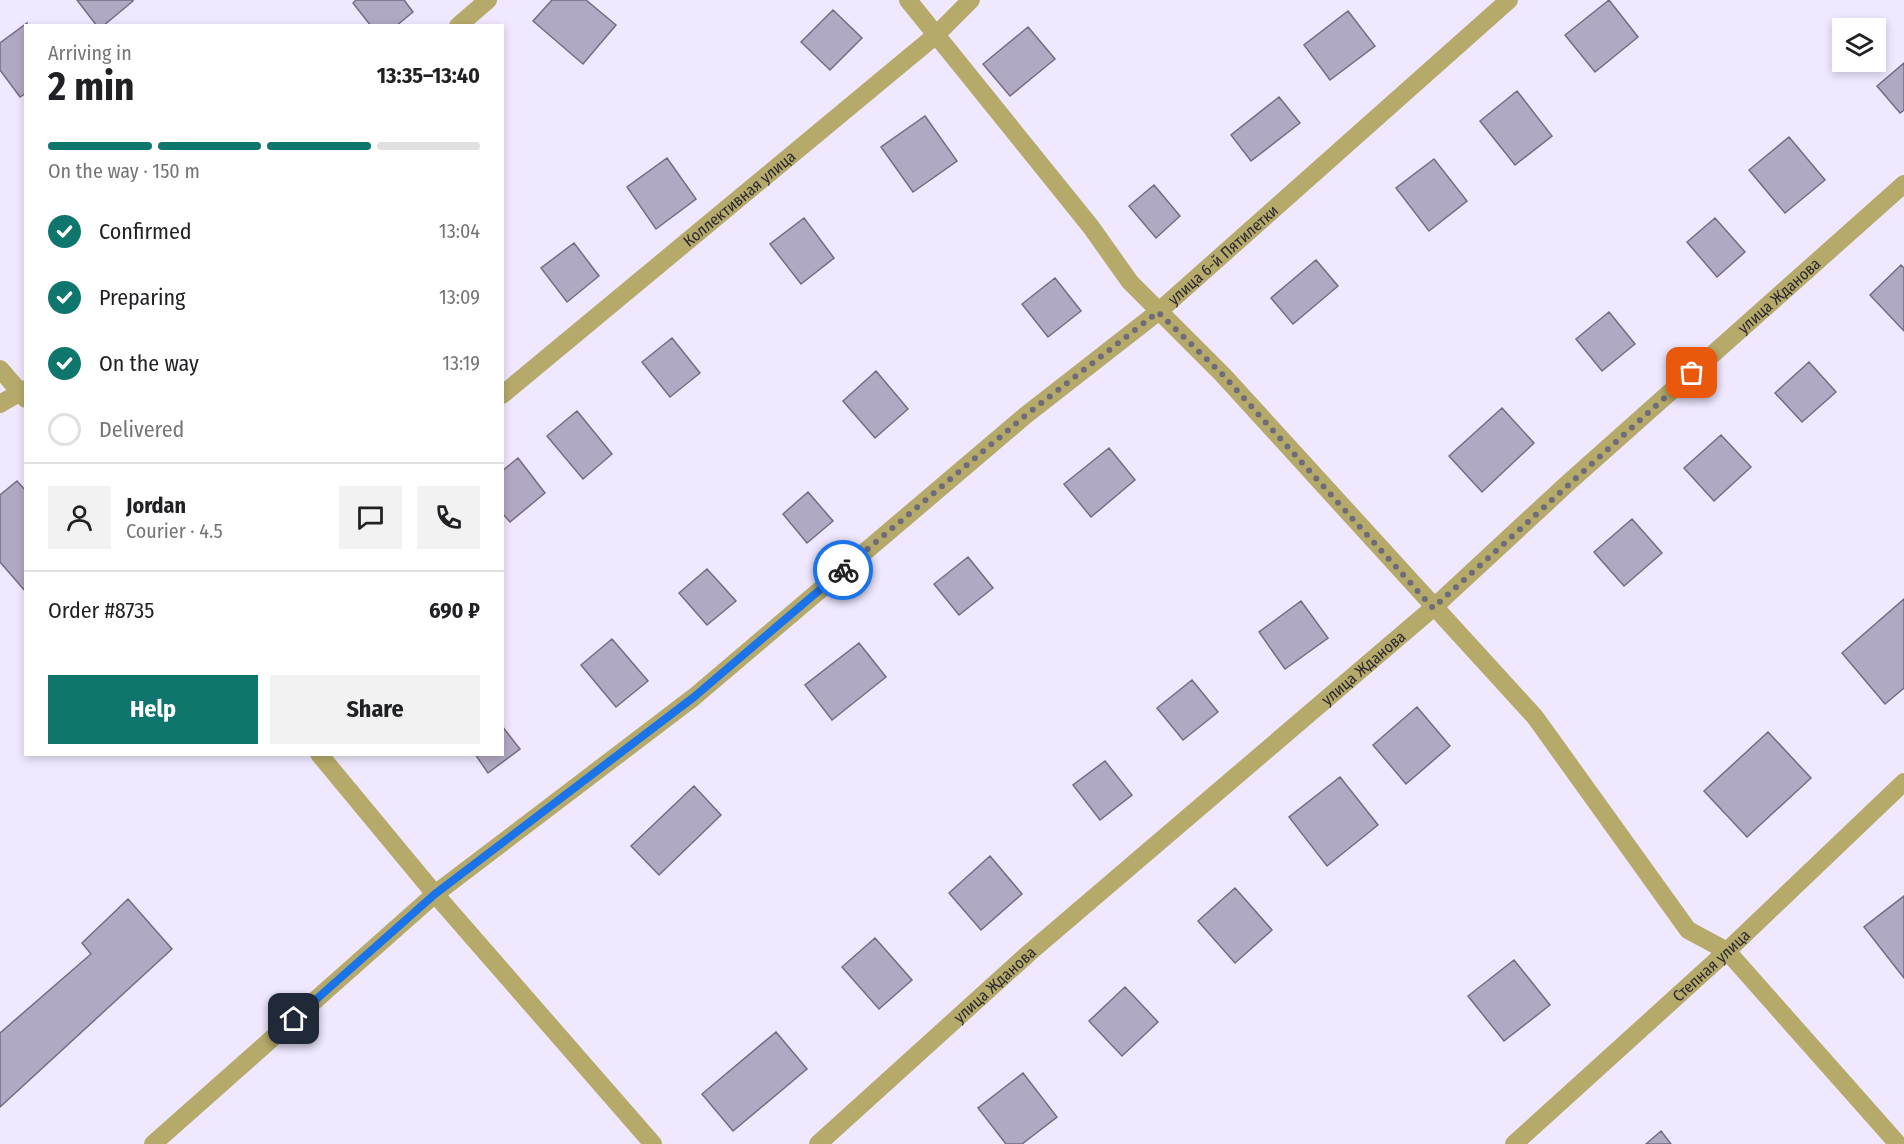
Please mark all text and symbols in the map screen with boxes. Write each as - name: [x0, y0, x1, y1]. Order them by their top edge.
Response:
- map controls: [1832, 18, 1886, 72]
- button: layers: [1832, 18, 1886, 72]
- text: Arriving in: [48, 41, 132, 65]
- text: 13:35–13:40: [377, 62, 480, 89]
- text: 2 min: [48, 64, 134, 110]
- street label: Коллективная улица: [680, 147, 799, 251]
- text: On the way · 150 m: [48, 159, 200, 183]
- street label: улица 6-й Пятилетки: [1164, 201, 1282, 309]
- icon: check: [48, 215, 81, 248]
- text: Confirmed: [99, 218, 192, 245]
- text: 13:04: [439, 219, 480, 243]
- street label: улица Жданова: [1734, 254, 1825, 338]
- icon: check: [48, 281, 81, 314]
- text: Preparing: [99, 284, 185, 311]
- text: 13:09: [439, 285, 480, 309]
- icon: check: [48, 347, 81, 380]
- pin: [1666, 347, 1717, 398]
- text: On the way: [99, 350, 199, 377]
- text: 13:19: [442, 351, 480, 375]
- icon: bag: [1675, 356, 1708, 389]
- text: Delivered: [99, 416, 184, 443]
- button: person: [48, 486, 111, 549]
- button: chat: [339, 486, 402, 549]
- button: phone: [417, 486, 480, 549]
- text: Jordan: [126, 492, 186, 519]
- text: Courier · 4.5: [126, 519, 223, 543]
- courier: [813, 540, 873, 600]
- icon: bike: [827, 554, 860, 587]
- text: Order #8735: [48, 597, 154, 624]
- text: 690 ₽: [429, 597, 480, 624]
- street label: улица Жданова: [1318, 627, 1409, 709]
- button: Help: [48, 675, 258, 744]
- button: Share: [270, 675, 480, 744]
- street label: Степная улица: [1669, 925, 1754, 1006]
- street label: улица Жданова: [950, 942, 1040, 1027]
- pin: [268, 993, 319, 1044]
- icon: home: [277, 1002, 310, 1035]

